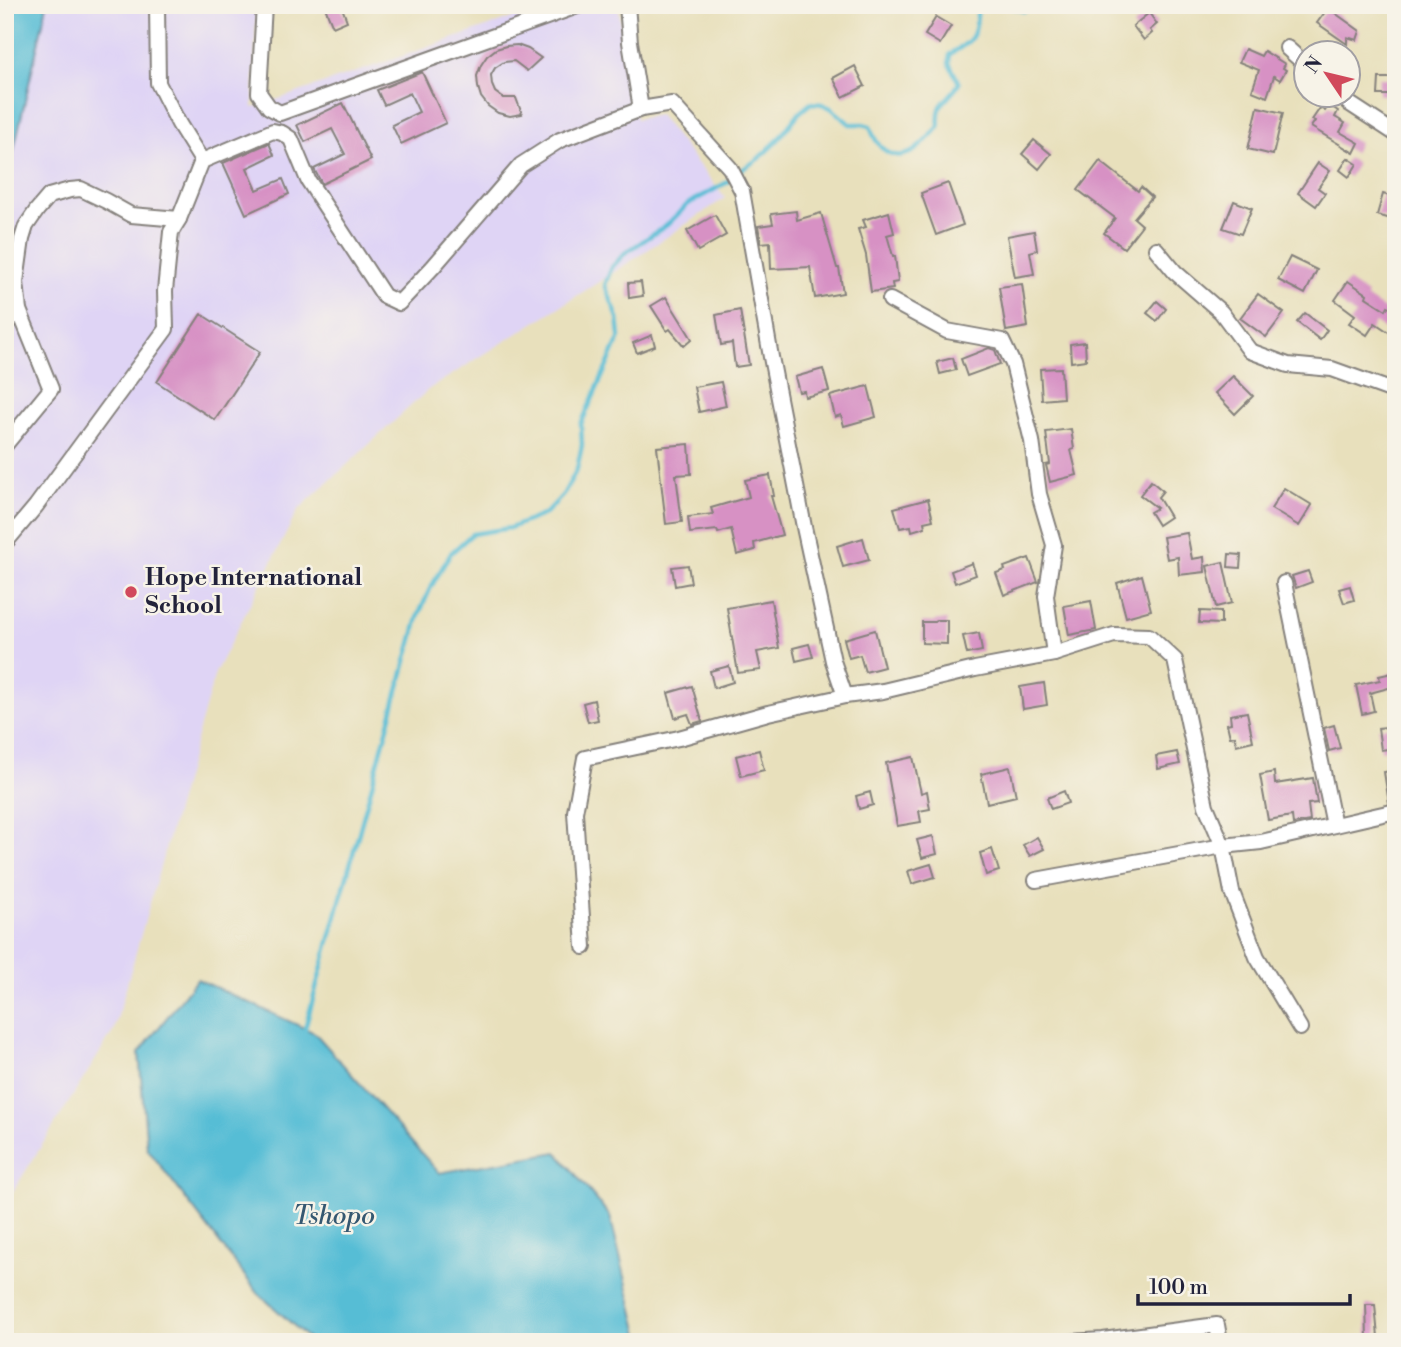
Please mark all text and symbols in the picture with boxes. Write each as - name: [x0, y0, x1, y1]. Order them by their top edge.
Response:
- north arrow: [1292, 38, 1362, 108]
- text: N: [1300, 52, 1328, 78]
- place label: Hope International School: [145, 563, 362, 621]
- marker: Hope International School: [123, 584, 139, 600]
- water label: Tshopo: [293, 1200, 375, 1232]
- scale bar: [1138, 1263, 1350, 1307]
- text: 100 m: [1149, 1275, 1208, 1301]

